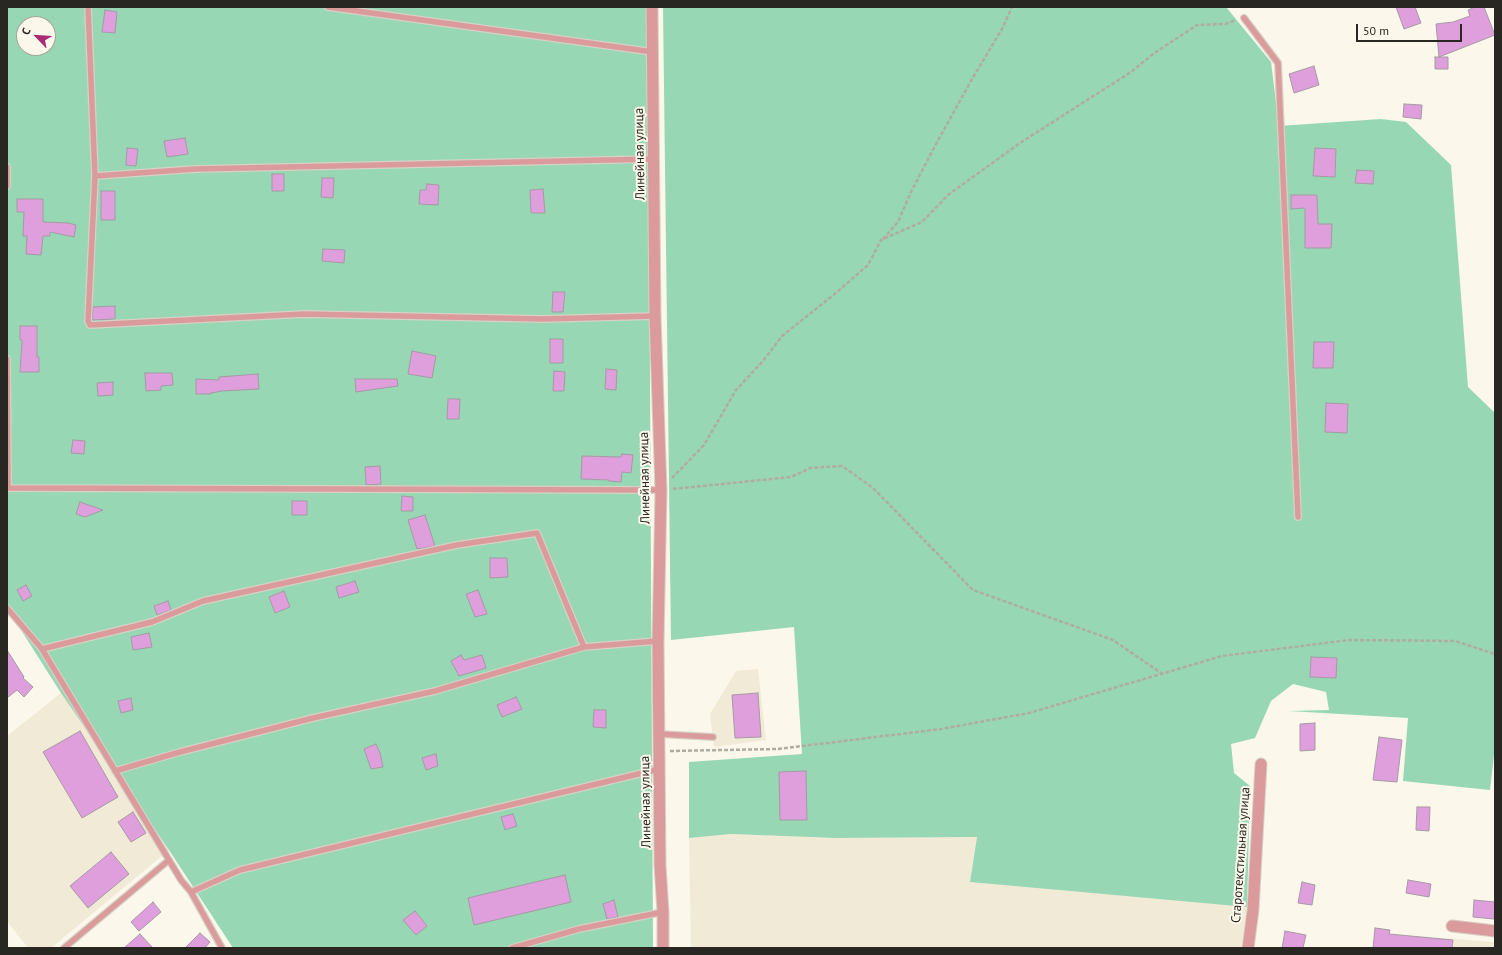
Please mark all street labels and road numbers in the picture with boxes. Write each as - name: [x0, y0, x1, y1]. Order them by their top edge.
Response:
- street label: Линейная улица: [631, 108, 649, 200]
- street label: Линейная улица: [636, 432, 654, 524]
- street label: Линейная улица: [637, 756, 655, 848]
- street label: Старотекстильная улица: [1228, 786, 1254, 924]

